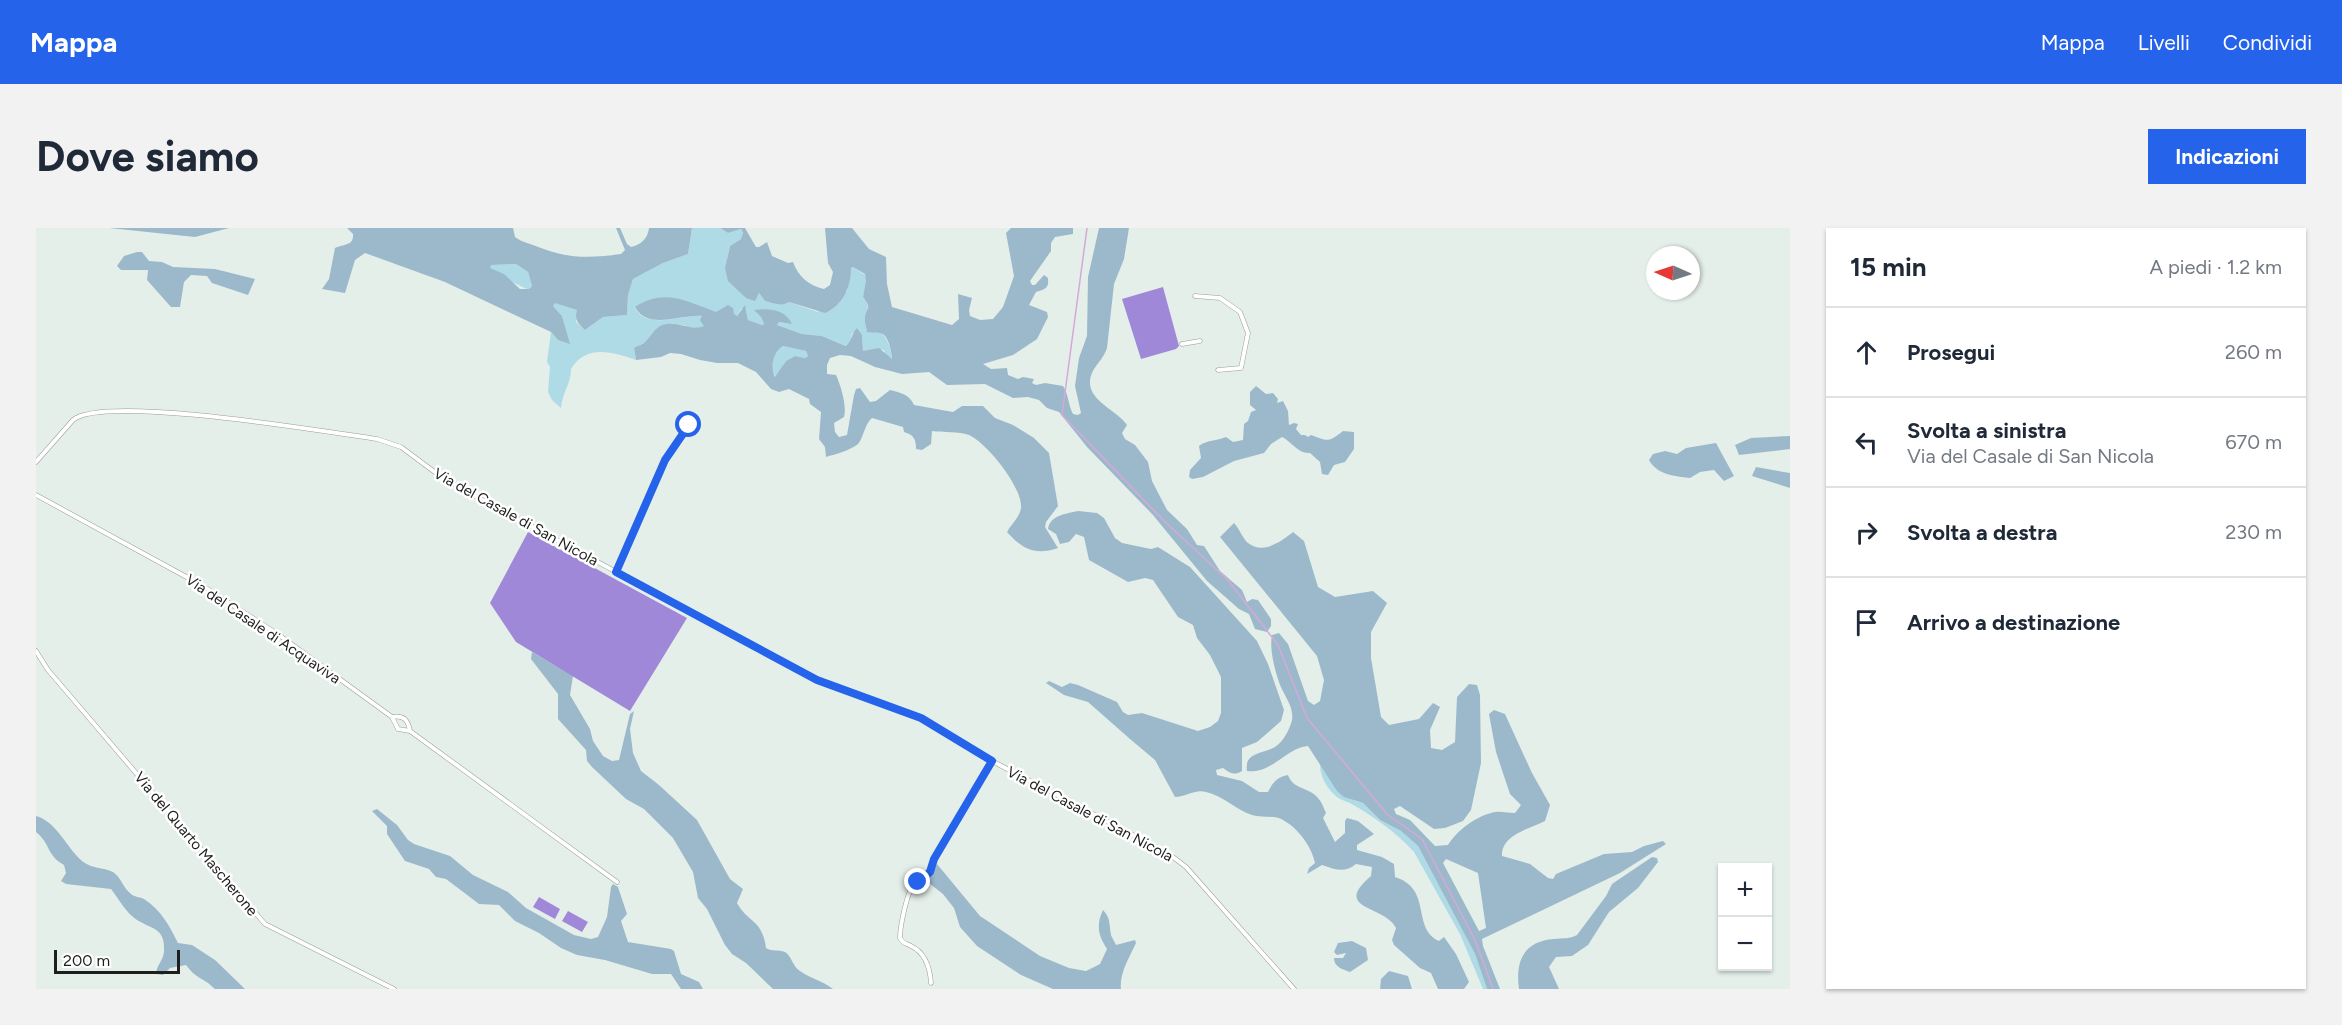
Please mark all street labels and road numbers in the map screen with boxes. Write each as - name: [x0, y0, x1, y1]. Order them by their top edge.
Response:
- street label: Via del Casale di San Nicola: [431, 464, 601, 570]
- street label: Via del Casale di Acquaviva: [182, 570, 344, 688]
- street label: Via del Casale di San Nicola: [1004, 763, 1176, 865]
- street label: Via del Quarto Mascherone: [130, 768, 262, 920]

